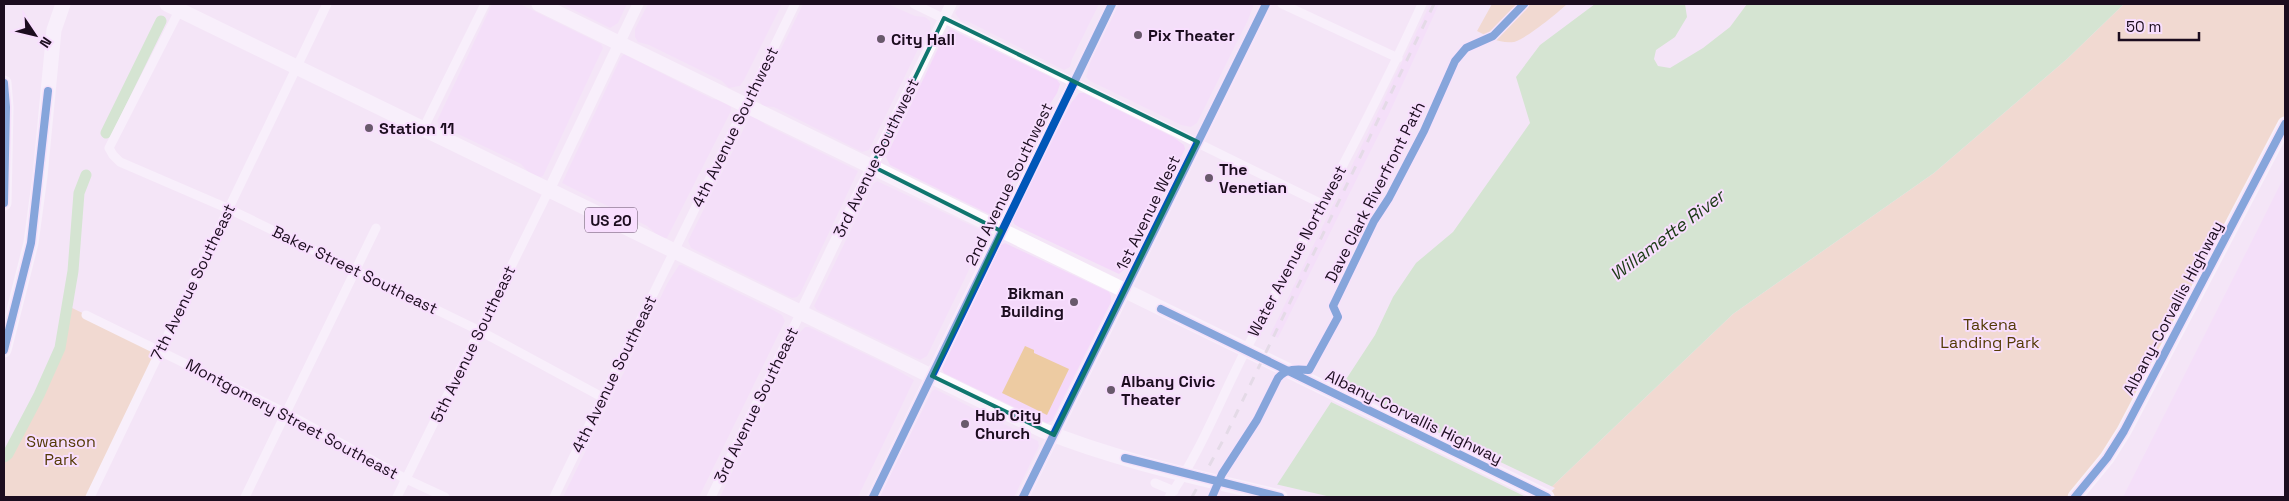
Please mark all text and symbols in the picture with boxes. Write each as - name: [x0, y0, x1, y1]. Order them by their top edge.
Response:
- north arrow: [10, 10, 60, 60]
- scale bar: [2119, 10, 2199, 42]
- text: 50 m: [2126, 17, 2161, 36]
- place label: Pix Theater: [1148, 25, 1235, 46]
- place label: City Hall: [891, 29, 955, 50]
- marker: Pix Theater: [1132, 29, 1144, 41]
- text: N: [36, 33, 56, 51]
- marker: City Hall: [875, 33, 887, 45]
- street label: 4th Avenue Southwest: [687, 43, 783, 211]
- street label: 3rd Avenue Southwest: [828, 75, 924, 241]
- street label: Dave Clark Riverfront Path: [1320, 98, 1430, 286]
- street label: 2nd Avenue Southwest: [960, 99, 1058, 269]
- place label: Station 11: [379, 118, 454, 139]
- marker: Station 11: [363, 122, 375, 134]
- street label: 1st Avenue West: [1111, 152, 1185, 274]
- place label: The Venetian: [1219, 159, 1287, 198]
- street label: Water Avenue Northwest: [1243, 162, 1351, 340]
- marker: The Venetian: [1203, 172, 1215, 184]
- water label: Willamette River: [1605, 183, 1731, 286]
- street label: 7th Avenue Southeast: [146, 200, 240, 364]
- road number: US 20: [585, 208, 637, 232]
- street label: Albany-Corvallis Highway: [2118, 217, 2228, 399]
- street label: Baker Street Southeast: [269, 221, 441, 319]
- street label: 5th Avenue Southeast: [426, 262, 520, 426]
- place label: Bikman Building: [1000, 283, 1064, 322]
- street label: 4th Avenue Southeast: [567, 292, 661, 456]
- marker: Bikman Building: [1068, 296, 1080, 308]
- park label: Takena Landing Park: [1940, 314, 2040, 353]
- street label: 3rd Avenue Southeast: [709, 324, 803, 486]
- street label: Montgomery Street Southeast: [182, 354, 402, 484]
- street label: Albany-Corvallis Highway: [1322, 365, 1506, 469]
- place label: Albany Civic Theater: [1121, 371, 1215, 410]
- marker: Albany Civic Theater: [1105, 384, 1117, 396]
- place label: Hub City Church: [975, 405, 1041, 444]
- marker: Hub City Church: [959, 418, 971, 430]
- park label: Swanson Park: [26, 431, 96, 470]

